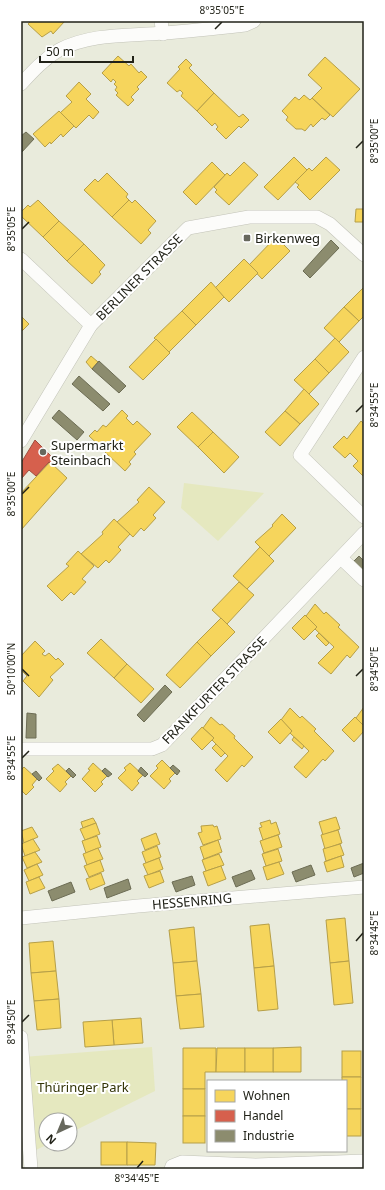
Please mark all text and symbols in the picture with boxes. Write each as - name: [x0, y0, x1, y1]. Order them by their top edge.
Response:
- text: 8°35'05"E: [200, 3, 244, 17]
- scale bar: [40, 38, 133, 64]
- text: 50 m: [46, 43, 74, 60]
- text: 8°35'00"E: [367, 119, 381, 163]
- text: 8°35'05"E: [4, 207, 18, 251]
- place label: Birkenweg: [255, 229, 320, 247]
- street label: BERLINER STRASSE: [92, 230, 186, 324]
- marker: Birkenweg: [242, 233, 252, 243]
- text: 8°34'55"E: [367, 383, 381, 427]
- place label: Supermarkt Steinbach: [51, 436, 124, 469]
- marker: Supermarkt Steinbach: [38, 447, 48, 457]
- text: 8°35'00"E: [4, 472, 18, 516]
- street label: FRANKFURTER STRASSE: [158, 632, 270, 748]
- text: 50°10'00"N: [4, 643, 18, 695]
- text: 8°34'50"E: [367, 647, 381, 691]
- text: 8°34'55"E: [4, 736, 18, 780]
- street label: HESSENRING: [151, 889, 233, 913]
- text: 8°34'45"E: [367, 911, 381, 955]
- text: 8°34'50"E: [4, 1000, 18, 1044]
- park label: Thüringer Park: [37, 1078, 129, 1096]
- legend: [207, 1080, 347, 1152]
- text: Wohnen: [243, 1087, 290, 1104]
- text: Handel: [243, 1107, 283, 1124]
- north arrow: [38, 1112, 78, 1152]
- text: Industrie: [243, 1127, 294, 1144]
- text: N: [42, 1131, 59, 1148]
- text: 8°34'45"E: [115, 1171, 159, 1185]

